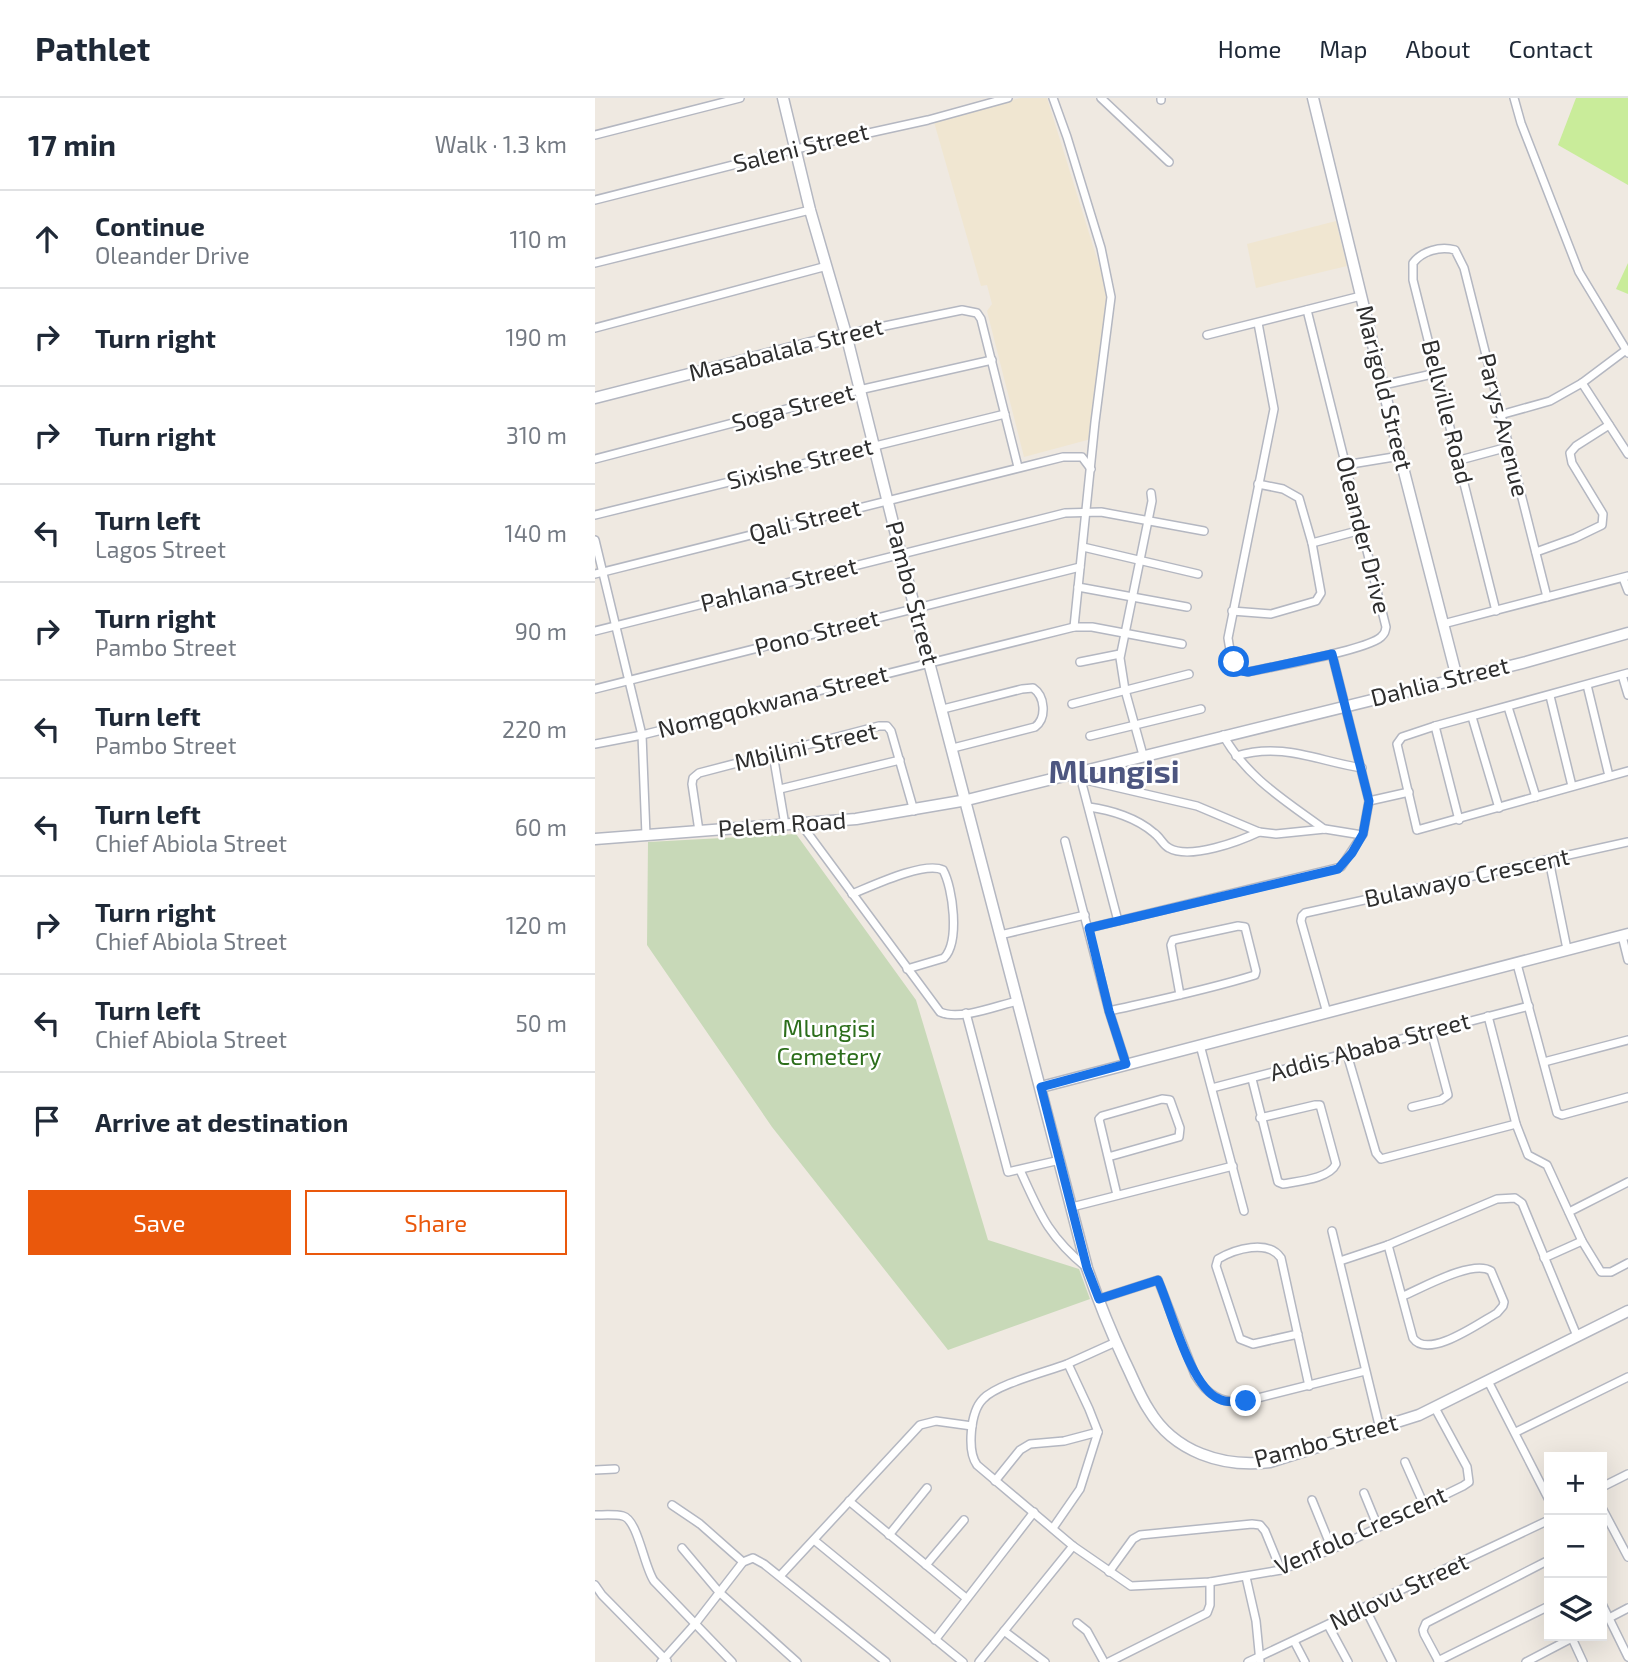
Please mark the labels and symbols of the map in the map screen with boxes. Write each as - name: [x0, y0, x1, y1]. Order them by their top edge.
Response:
- street label: Saleni Street: [730, 116, 871, 177]
- street label: Marigold Street: [1351, 302, 1420, 473]
- street label: Masabalala Street: [686, 310, 886, 387]
- street label: Bellville Road: [1416, 336, 1480, 487]
- street label: Parys Avenue: [1473, 350, 1536, 499]
- street label: Soga Street: [728, 376, 857, 437]
- street label: Sixishe Street: [724, 430, 875, 495]
- street label: Oleander Drive: [1331, 453, 1398, 616]
- street label: Qali Street: [746, 492, 864, 547]
- street label: Pambo Street: [880, 518, 947, 668]
- street label: Pahlana Street: [697, 550, 860, 617]
- street label: Pono Street: [751, 602, 882, 661]
- route start: [1218, 646, 1249, 677]
- street label: Dahlia Street: [1368, 649, 1512, 712]
- street label: Nomgqokwana Street: [654, 658, 891, 743]
- street label: Mbilini Street: [731, 715, 880, 776]
- district label: Mlungisi: [1048, 751, 1180, 789]
- street label: Pelem Road: [717, 805, 847, 842]
- street label: Bulawayo Crescent: [1362, 841, 1572, 912]
- street label: Addis Ababa Street: [1266, 1005, 1473, 1086]
- park label: Mlungisi Cemetery: [777, 1013, 882, 1070]
- route end: [1230, 1385, 1261, 1416]
- street label: Pambo Street: [1251, 1406, 1401, 1473]
- street label: Venfolo Crescent: [1270, 1479, 1451, 1580]
- street label: Ndlovu Street: [1324, 1546, 1472, 1635]

